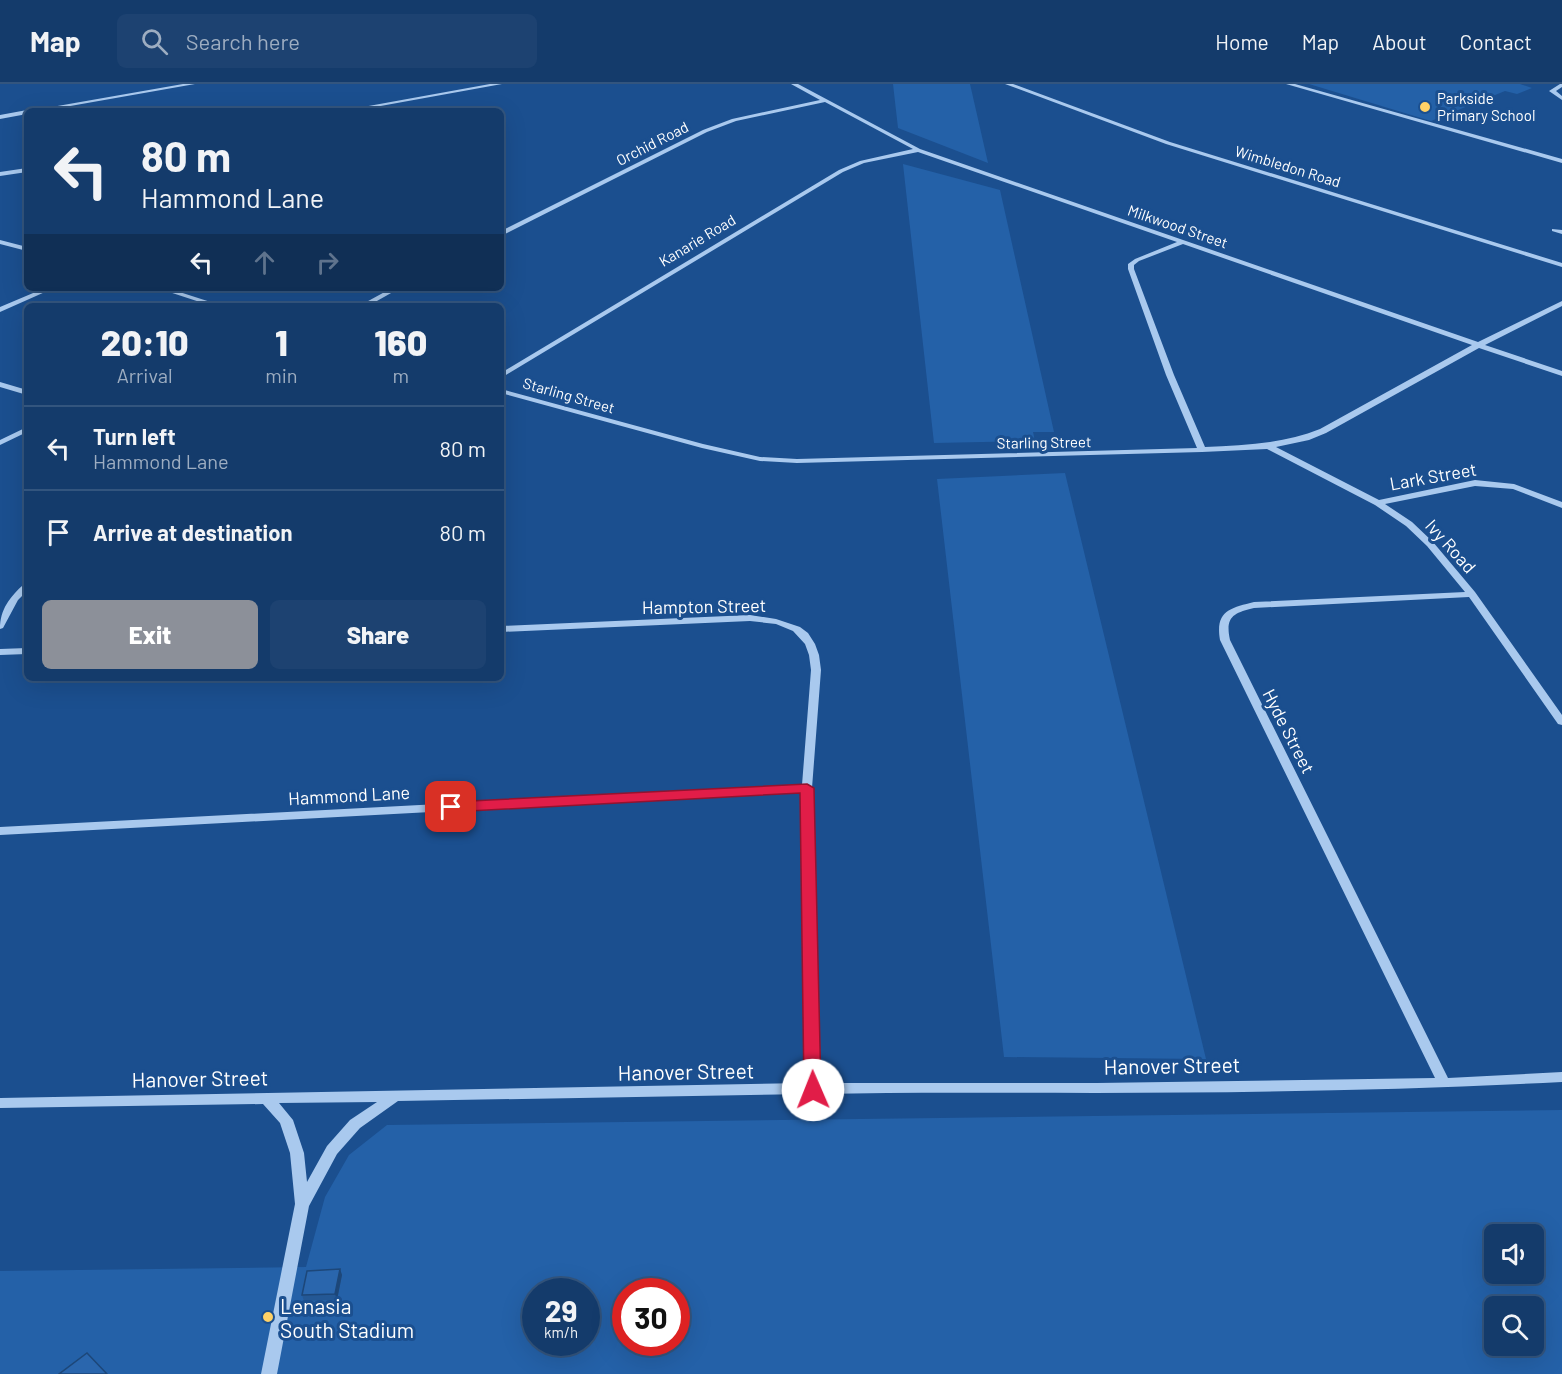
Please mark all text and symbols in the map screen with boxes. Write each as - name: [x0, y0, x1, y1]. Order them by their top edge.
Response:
- search box: [117, 14, 537, 68]
- text: Map: [30, 24, 81, 58]
- icon: search: [138, 25, 171, 58]
- text: Search here: [186, 28, 300, 54]
- text: Home: [1215, 29, 1269, 54]
- text: Map: [1302, 29, 1339, 54]
- text: About: [1372, 29, 1427, 54]
- text: Contact: [1460, 29, 1532, 54]
- place label: Parkside Primary School: [1437, 89, 1535, 124]
- marker: Parkside Primary School: [1418, 100, 1432, 114]
- street label: Orchid Road: [613, 117, 691, 169]
- text: 80 m: [141, 130, 231, 180]
- icon: left: [42, 132, 120, 210]
- street label: Wimbledon Road: [1233, 141, 1343, 191]
- text: Hammond Lane: [141, 181, 324, 213]
- street label: Milkwood Street: [1126, 200, 1230, 252]
- street label: Kanarie Road: [655, 210, 739, 270]
- icon: left: [185, 246, 218, 279]
- icon: ahead: [248, 246, 281, 279]
- icon: right: [311, 246, 344, 279]
- text: 20:10: [101, 320, 188, 363]
- text: 1: [275, 320, 288, 363]
- text: 160: [374, 320, 427, 363]
- text: Arrival: [117, 363, 173, 387]
- text: min: [265, 363, 298, 387]
- text: m: [393, 363, 409, 387]
- street label: Starling Street: [521, 373, 617, 417]
- text: Turn left: [93, 423, 176, 449]
- icon: left: [42, 432, 75, 465]
- street label: Starling Street: [997, 432, 1091, 452]
- text: 80 m: [440, 435, 486, 461]
- text: Hammond Lane: [93, 449, 229, 473]
- street label: Lark Street: [1388, 458, 1478, 494]
- street label: Ivy Road: [1421, 515, 1481, 577]
- icon: arrive: [42, 516, 75, 549]
- text: Arrive at destination: [93, 519, 292, 545]
- text: 80 m: [440, 519, 486, 545]
- street label: Hampton Street: [642, 594, 766, 618]
- button: Exit: [42, 600, 258, 669]
- button: Share: [270, 600, 486, 669]
- street label: Hyde Street: [1258, 685, 1320, 777]
- street label: Hammond Lane: [287, 781, 411, 809]
- pin: [425, 781, 476, 832]
- icon: arrive: [434, 790, 467, 823]
- street label: Hanover Street: [1103, 1051, 1241, 1079]
- street label: Hanover Street: [617, 1057, 755, 1085]
- position arrow: [781, 1058, 845, 1122]
- street label: Hanover Street: [131, 1064, 269, 1092]
- map controls: [1484, 1224, 1544, 1356]
- button: sound: [1484, 1224, 1544, 1284]
- speed limit sign: 30: [612, 1278, 690, 1356]
- text: 29: [545, 1292, 577, 1328]
- place label: Lenasia South Stadium: [280, 1293, 414, 1342]
- button: search: [1484, 1296, 1544, 1356]
- marker: Lenasia South Stadium: [261, 1310, 275, 1324]
- text: km/h: [544, 1323, 578, 1341]

